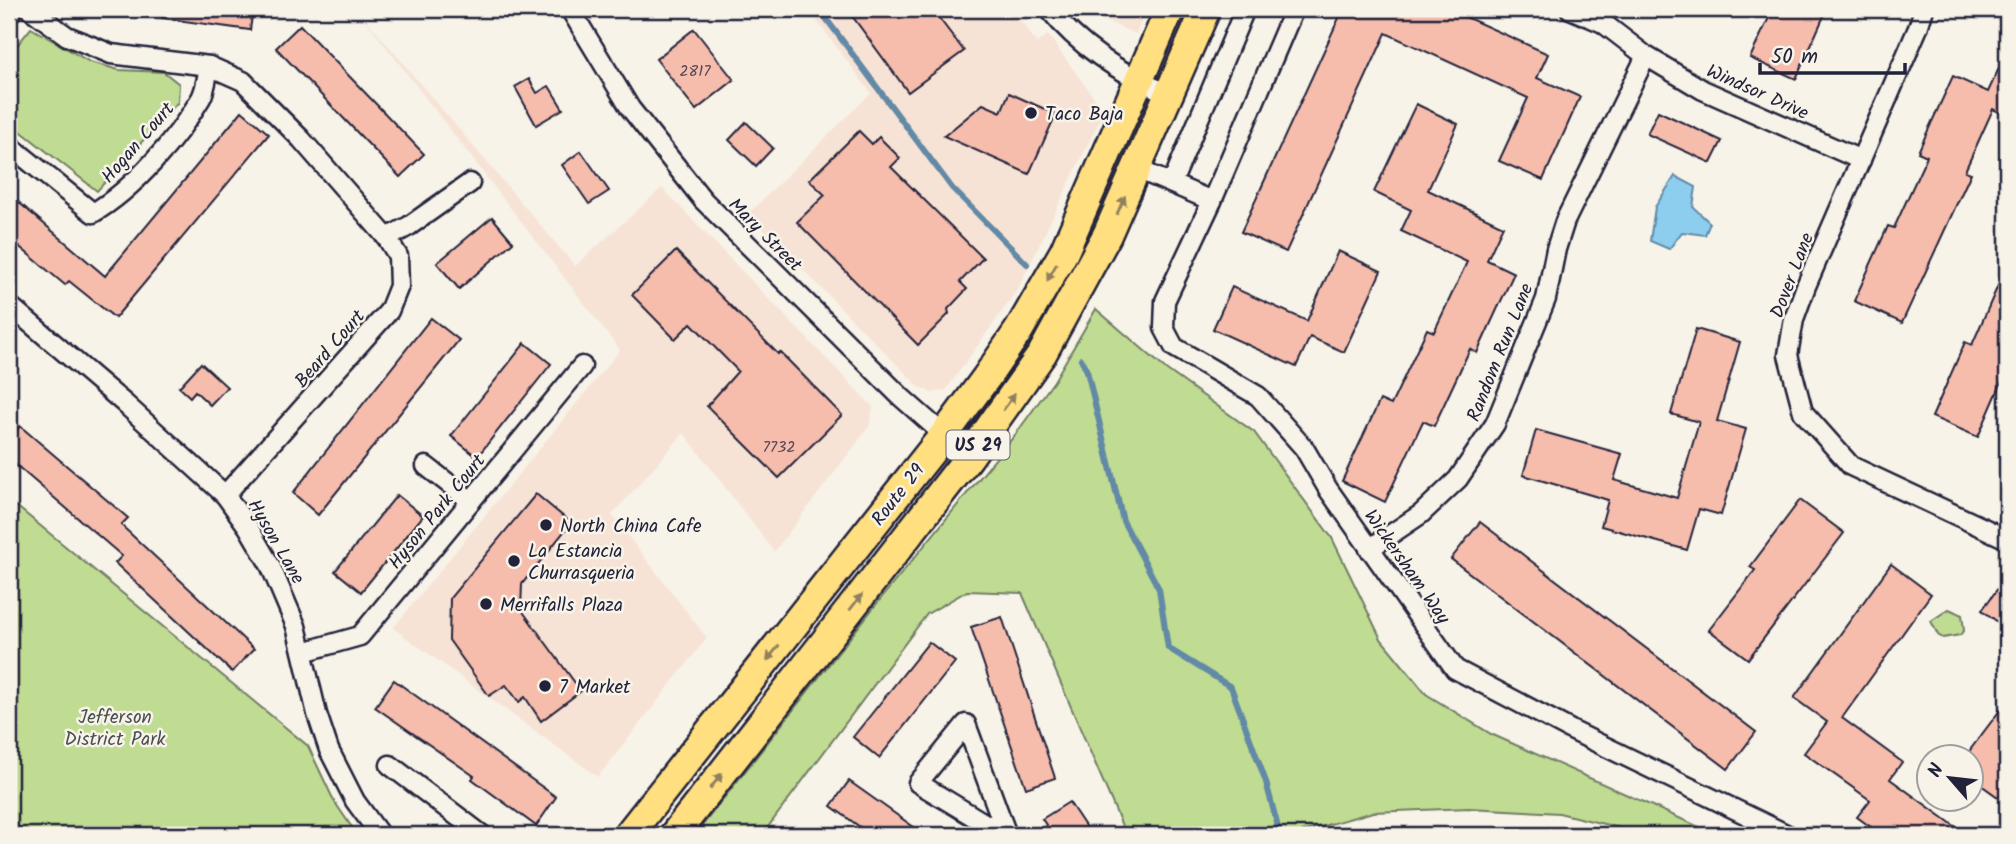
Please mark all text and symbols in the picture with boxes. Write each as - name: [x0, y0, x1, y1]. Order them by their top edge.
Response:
- scale bar: [1760, 32, 1906, 76]
- text: 50 m: [1771, 41, 1818, 74]
- street label: Windsor Drive: [1701, 57, 1814, 129]
- house number: 2817: [679, 59, 711, 84]
- street label: Hogan Court: [94, 95, 183, 191]
- place label: Taco Baja: [1045, 100, 1124, 130]
- marker: Taco Baja: [1023, 105, 1039, 121]
- street label: Mary Street: [720, 191, 809, 280]
- one-way arrow: [1116, 194, 1127, 215]
- street label: Dover Lane: [1763, 228, 1823, 323]
- one-way arrow: [1046, 263, 1058, 282]
- street label: Random Run Lane: [1459, 279, 1542, 426]
- street label: Beard Court: [288, 303, 374, 395]
- one-way arrow: [1002, 393, 1016, 411]
- road number: US 29: [946, 430, 1010, 460]
- house number: 7732: [762, 435, 796, 460]
- street label: Hyson Park Court: [382, 448, 494, 576]
- street label: Route 29: [864, 457, 933, 533]
- street label: Hyson Lane: [239, 494, 312, 591]
- street label: Wickersham Way: [1356, 504, 1458, 632]
- place label: North China Cafe: [560, 512, 702, 542]
- marker: North China Cafe: [538, 517, 554, 533]
- place label: La Estancia Churrasqueria: [528, 537, 635, 589]
- marker: La Estancia Churrasqueria: [506, 553, 522, 569]
- place label: Merrifalls Plaza: [500, 591, 623, 621]
- one-way arrow: [848, 594, 863, 612]
- marker: Merrifalls Plaza: [478, 596, 494, 612]
- one-way arrow: [765, 643, 780, 661]
- place label: 7 Market: [559, 673, 631, 703]
- marker: 7 Market: [537, 678, 553, 694]
- park label: Jefferson District Park: [65, 703, 166, 755]
- north arrow: [1914, 742, 1984, 812]
- text: N: [1921, 759, 1953, 783]
- one-way arrow: [708, 773, 723, 791]

